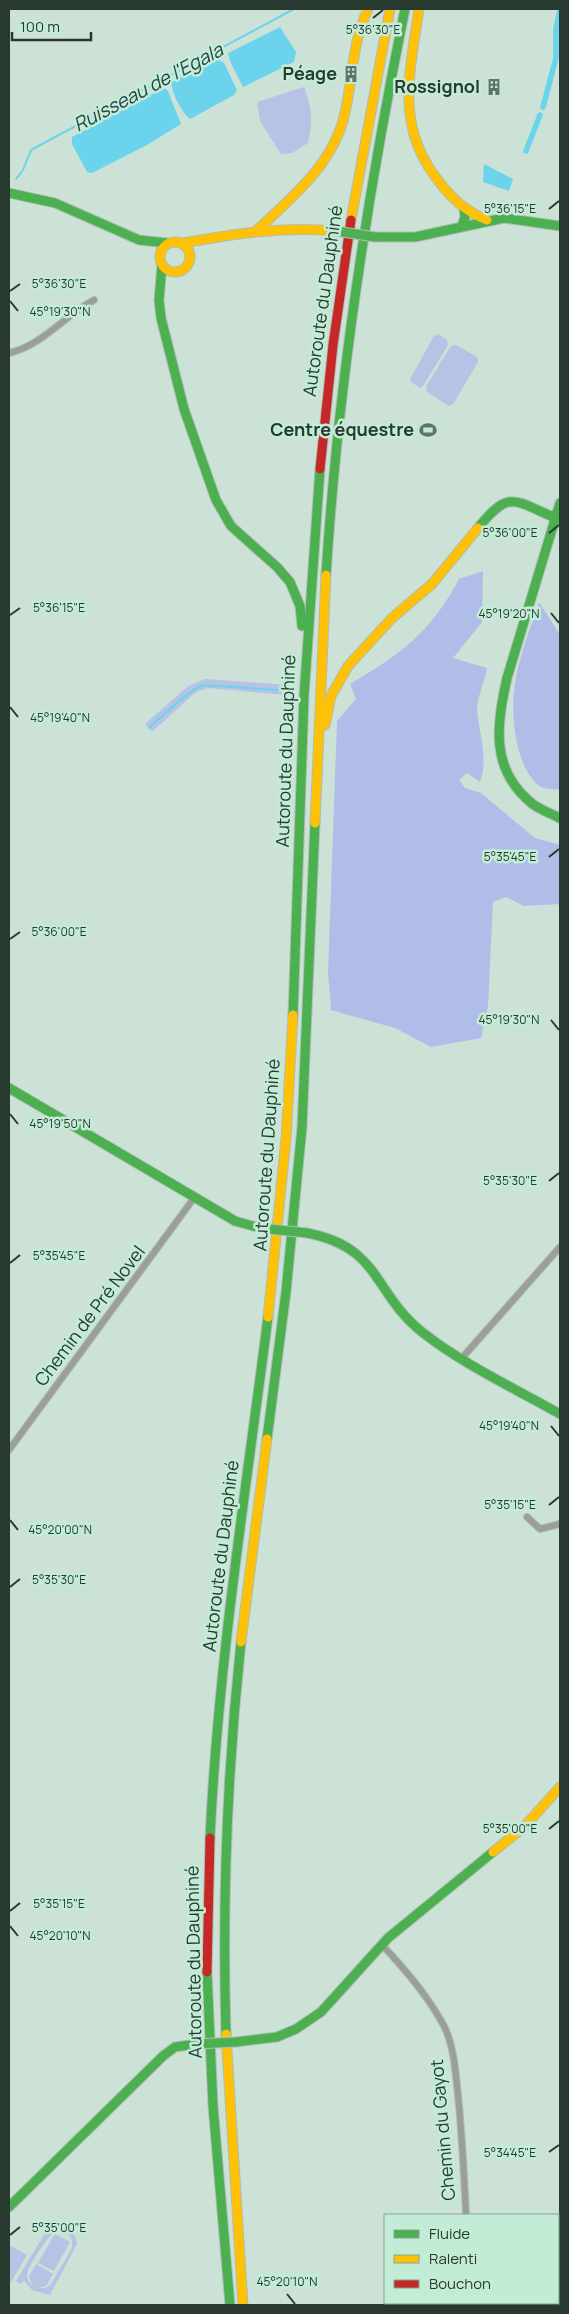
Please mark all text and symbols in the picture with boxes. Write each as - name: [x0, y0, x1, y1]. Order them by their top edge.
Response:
- scale bar: [12, 10, 91, 42]
- text: 100 m: [20, 16, 60, 37]
- text: 5°36'30"E: [346, 21, 400, 38]
- water label: Ruisseau de l'Egala: [69, 36, 229, 137]
- place label: Péage: [283, 61, 337, 85]
- building icon: Péage: [341, 64, 361, 84]
- place label: Rossignol: [394, 74, 480, 98]
- building icon: Rossignol: [484, 77, 504, 97]
- text: 5°36'15"E: [484, 200, 536, 217]
- street label: Autoroute du Dauphiné: [297, 204, 347, 398]
- text: 5°36'30"E: [32, 275, 86, 292]
- text: 45°19'30"N: [30, 303, 90, 320]
- place label: Centre équestre: [270, 417, 414, 441]
- sports icon: Centre équestre: [418, 420, 438, 440]
- text: 5°36'00"E: [482, 524, 538, 541]
- text: 5°36'15"E: [33, 599, 85, 616]
- text: 45°19'20"N: [478, 605, 540, 622]
- street label: Autoroute du Dauphiné: [270, 654, 300, 848]
- text: 45°19'40"N: [30, 709, 90, 726]
- text: 5°35'45"E: [484, 848, 536, 865]
- text: 5°36'00"E: [31, 923, 87, 940]
- text: 45°19'30"N: [479, 1011, 539, 1028]
- street label: Autoroute du Dauphiné: [247, 1058, 285, 1252]
- text: 45°19'50"N: [29, 1115, 91, 1132]
- text: 5°35'30"E: [483, 1172, 537, 1189]
- street label: Chemin de Pré Novel: [28, 1240, 150, 1390]
- text: 5°35'45"E: [33, 1247, 85, 1264]
- text: 45°19'40"N: [479, 1417, 539, 1434]
- street label: Autoroute du Dauphiné: [196, 1459, 244, 1653]
- text: 5°35'15"E: [484, 1496, 536, 1513]
- text: 45°20'00"N: [28, 1521, 92, 1538]
- text: 5°35'30"E: [32, 1571, 86, 1588]
- text: 5°35'00"E: [483, 1820, 537, 1837]
- street label: Autoroute du Dauphiné: [179, 1865, 207, 2059]
- text: 5°35'15"E: [33, 1895, 85, 1912]
- text: 45°20'10"N: [29, 1927, 91, 1944]
- street label: Chemin du Gayot: [424, 2058, 460, 2202]
- text: 5°34'45"E: [484, 2144, 536, 2161]
- legend: [384, 2214, 559, 2304]
- text: 5°35'00"E: [32, 2219, 86, 2236]
- text: Fluide: [429, 2223, 470, 2244]
- text: Ralenti: [429, 2248, 477, 2269]
- text: 45°20'10"N: [256, 2273, 318, 2290]
- text: Bouchon: [429, 2273, 491, 2294]

